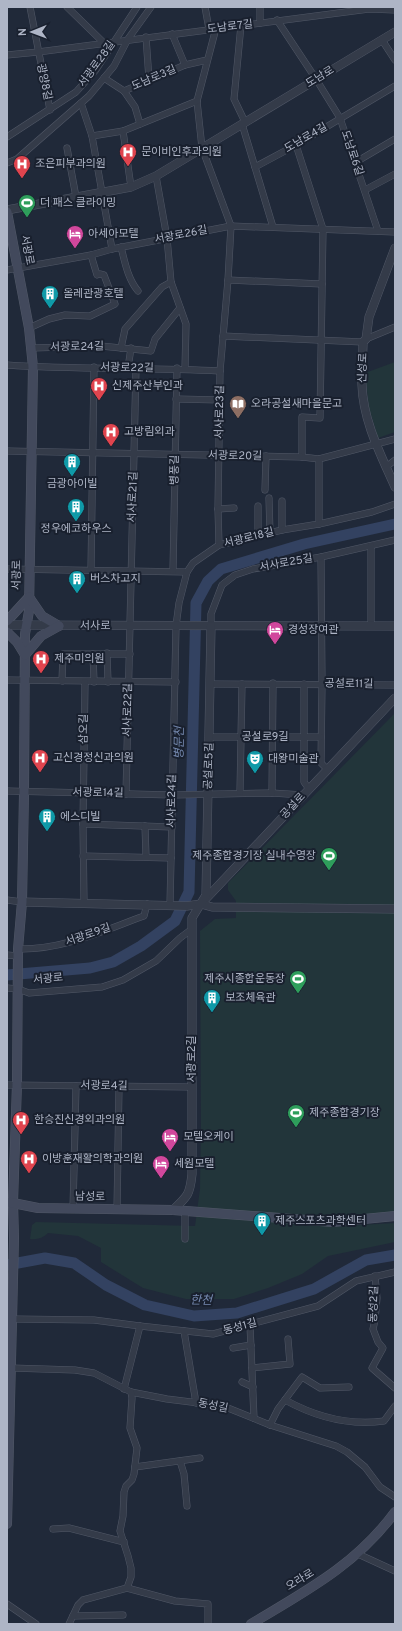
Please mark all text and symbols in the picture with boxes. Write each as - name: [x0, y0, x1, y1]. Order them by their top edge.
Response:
- north arrow: [12, 12, 52, 52]
- street label: 도남로7길: [206, 17, 254, 37]
- text: N: [16, 28, 30, 36]
- street label: 서광로28길: [75, 38, 119, 90]
- street label: 광양8길: [33, 62, 55, 102]
- street label: 도남로3길: [130, 62, 178, 94]
- street label: 도남로: [303, 63, 337, 91]
- street label: 도남로4길: [282, 120, 330, 156]
- street label: 도남로6길: [338, 128, 366, 178]
- hospital icon: 문이비인후과의원: [118, 142, 138, 167]
- place label: 문이비인후과의원: [141, 145, 222, 159]
- hospital icon: 조은피부과의원: [12, 154, 32, 179]
- place label: 조은피부과의원: [35, 157, 106, 171]
- sports icon: 더 패스 클라이밍: [17, 193, 37, 218]
- place label: 더 패스 클라이밍: [40, 196, 116, 210]
- street label: 서광로26길: [153, 223, 209, 247]
- hotel icon: 아세아모텔: [65, 224, 85, 249]
- place label: 아세아모텔: [88, 227, 139, 241]
- street label: 서광로: [17, 234, 37, 266]
- building icon: 올레관광호텔: [40, 284, 60, 309]
- place label: 올레관광호텔: [63, 287, 124, 301]
- street label: 서광로24길: [50, 340, 104, 354]
- street label: 신성로: [355, 353, 371, 383]
- street label: 서광로22길: [100, 361, 154, 375]
- hospital icon: 신제주산부인과: [89, 376, 109, 401]
- place label: 신제주산부인과: [112, 379, 183, 393]
- street label: 서사로23길: [213, 385, 227, 439]
- library icon: 오라공설새마을문고: [228, 394, 248, 419]
- place label: 오라공설새마을문고: [251, 397, 342, 411]
- hospital icon: 고방림외과: [101, 422, 121, 447]
- place label: 고방림외과: [124, 425, 175, 439]
- street label: 서광로20길: [208, 449, 262, 463]
- building icon: 금광아이빌: [62, 452, 82, 477]
- street label: 병풍길: [168, 455, 182, 485]
- street label: 서사로21길: [125, 471, 141, 523]
- place label: 금광아이빌: [47, 477, 97, 491]
- building icon: 정우에코하우스: [66, 497, 86, 522]
- place label: 정우에코하우스: [41, 522, 111, 536]
- street label: 서광로18길: [222, 525, 276, 551]
- street label: 서사로25길: [258, 551, 314, 575]
- street label: 서광로: [10, 560, 24, 590]
- building icon: 버스차고지: [67, 569, 87, 594]
- place label: 버스차고지: [90, 572, 141, 586]
- street label: 서사로: [80, 619, 110, 633]
- hotel icon: 경성장여관: [265, 620, 285, 645]
- place label: 경성장여관: [288, 623, 339, 637]
- hospital icon: 제주미의원: [31, 649, 51, 674]
- place label: 제주미의원: [54, 652, 105, 666]
- street label: 공설로11길: [325, 677, 373, 691]
- street label: 서사로22길: [121, 683, 135, 737]
- street label: 삼오길: [77, 714, 91, 744]
- water label: 병문천: [172, 724, 188, 760]
- street label: 공설로9길: [241, 730, 289, 744]
- street label: 공설로5길: [201, 742, 217, 790]
- hospital icon: 고신경정신과의원: [30, 748, 50, 773]
- theatre icon: 대왕미술관: [245, 749, 265, 774]
- place label: 고신경정신과의원: [53, 751, 134, 765]
- place label: 대왕미술관: [268, 752, 319, 766]
- street label: 서사로24길: [165, 774, 179, 828]
- street label: 서광로14길: [72, 786, 124, 800]
- street label: 공설로: [278, 790, 308, 822]
- building icon: 에스디빌: [37, 807, 57, 832]
- place label: 에스디빌: [60, 810, 100, 824]
- sports icon: 제주종합경기장 실내수영장: [319, 846, 339, 871]
- place label: 제주종합경기장 실내수영장: [192, 849, 316, 863]
- street label: 서광로9길: [63, 921, 113, 949]
- sports icon: 제주시종합운동장: [288, 969, 308, 994]
- street label: 서광로: [32, 971, 64, 987]
- place label: 제주시종합운동장: [204, 972, 285, 986]
- building icon: 보조체육관: [202, 988, 222, 1013]
- place label: 보조체육관: [225, 991, 276, 1005]
- street label: 서광로2길: [185, 1035, 199, 1083]
- street label: 서광로4길: [80, 1079, 128, 1093]
- sports icon: 제주종합경기장: [286, 1103, 306, 1128]
- place label: 제주종합경기장: [309, 1106, 380, 1120]
- hospital icon: 한승진신경외과의원: [11, 1110, 31, 1135]
- place label: 한승진신경외과의원: [34, 1113, 125, 1127]
- hotel icon: 모텔오케이: [160, 1127, 180, 1152]
- place label: 모텔오케이: [183, 1130, 234, 1144]
- hospital icon: 이방훈재활의학과의원: [19, 1149, 39, 1174]
- place label: 이방훈재활의학과의원: [42, 1152, 143, 1166]
- hotel icon: 세원모텔: [151, 1154, 171, 1179]
- place label: 세원모텔: [174, 1157, 214, 1171]
- street label: 남성로: [75, 1190, 105, 1204]
- building icon: 제주스포츠과학센터: [252, 1211, 272, 1236]
- place label: 제주스포츠과학센터: [275, 1214, 366, 1228]
- street label: 동성2길: [366, 1285, 382, 1323]
- water label: 한천: [190, 1293, 214, 1309]
- street label: 동성1길: [222, 1316, 258, 1338]
- street label: 동성길: [197, 1396, 229, 1416]
- street label: 오라로: [283, 1566, 317, 1594]

